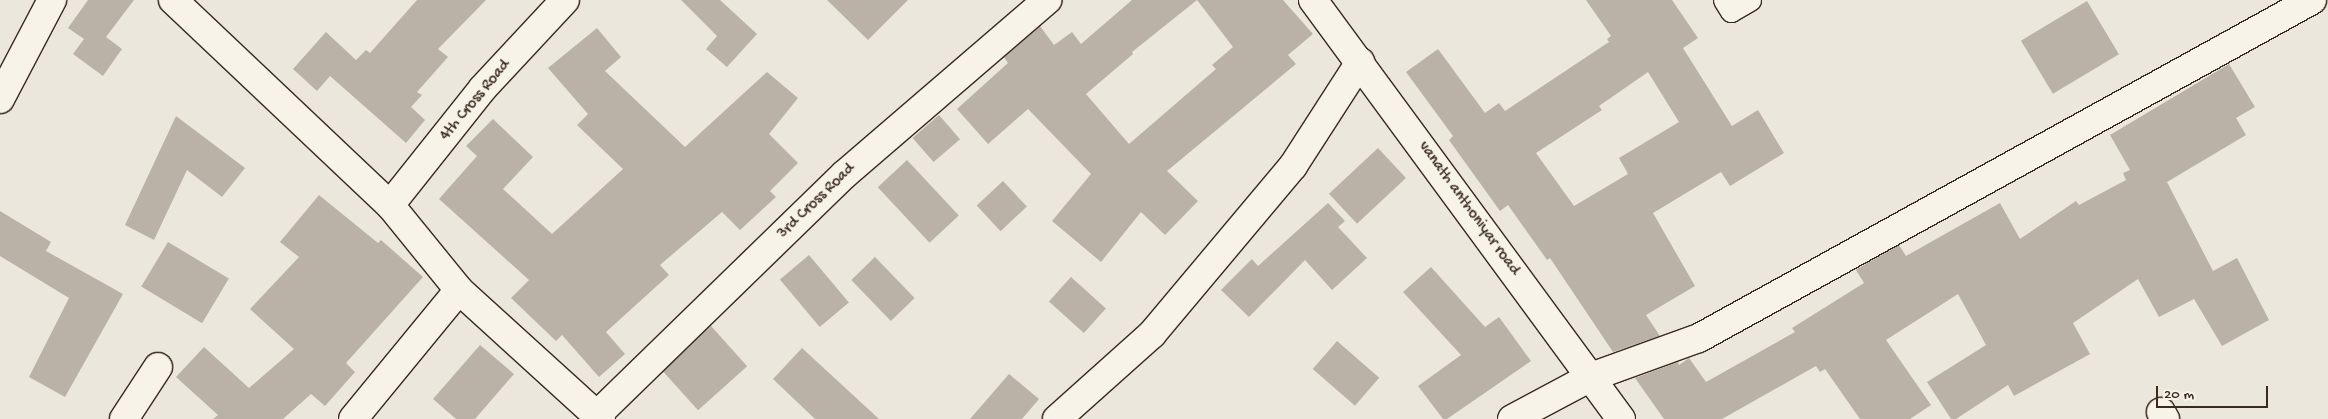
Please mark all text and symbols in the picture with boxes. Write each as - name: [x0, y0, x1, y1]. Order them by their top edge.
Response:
- street label: 4th Cross Road: [437, 57, 515, 145]
- street label: vanath anthoniyar road: [1413, 138, 1523, 280]
- street label: 3rd Cross Road: [774, 160, 860, 244]
- scale bar: [2158, 376, 2270, 408]
- text: 20 m: [2164, 386, 2194, 404]

